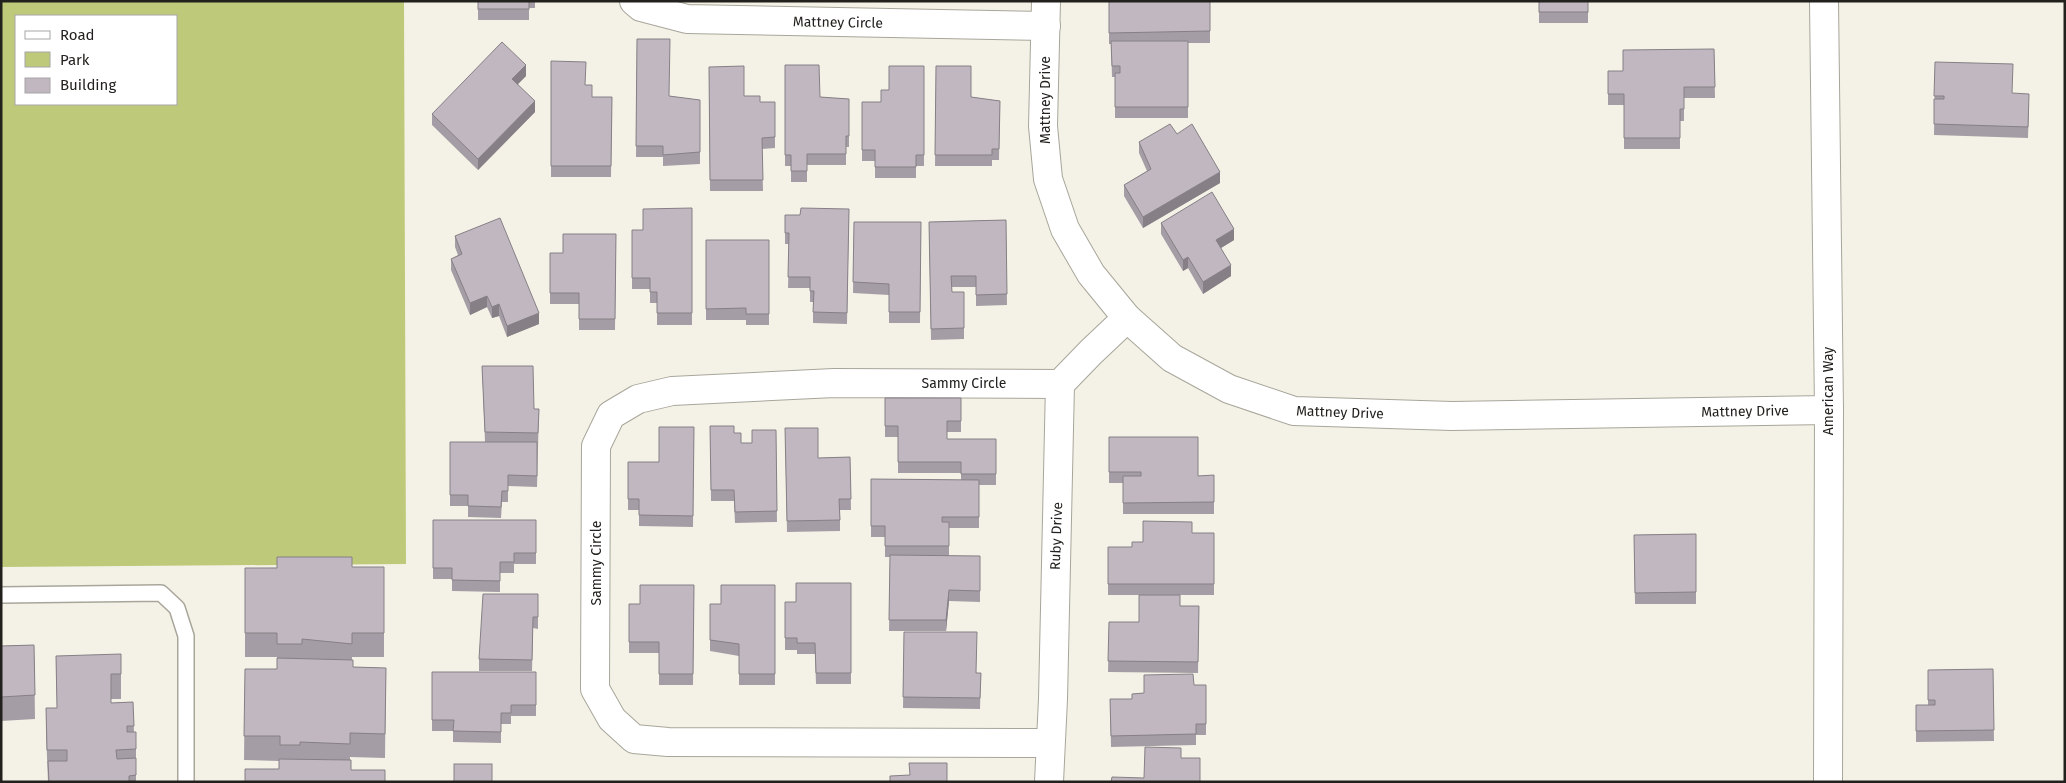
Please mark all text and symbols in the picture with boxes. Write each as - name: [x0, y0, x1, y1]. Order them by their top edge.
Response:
- street label: Mattney Circle: [793, 13, 883, 32]
- legend: [15, 15, 178, 105]
- text: Road: [60, 26, 95, 44]
- text: Park: [60, 51, 90, 69]
- street label: Mattney Drive: [1037, 56, 1054, 144]
- text: Building: [60, 76, 116, 94]
- street label: American Way: [1820, 347, 1837, 435]
- street label: Sammy Circle: [922, 375, 1006, 392]
- street label: Mattney Drive: [1296, 402, 1384, 423]
- street label: Mattney Drive: [1701, 402, 1789, 421]
- street label: Ruby Drive: [1047, 502, 1066, 570]
- street label: Sammy Circle: [588, 521, 605, 605]

